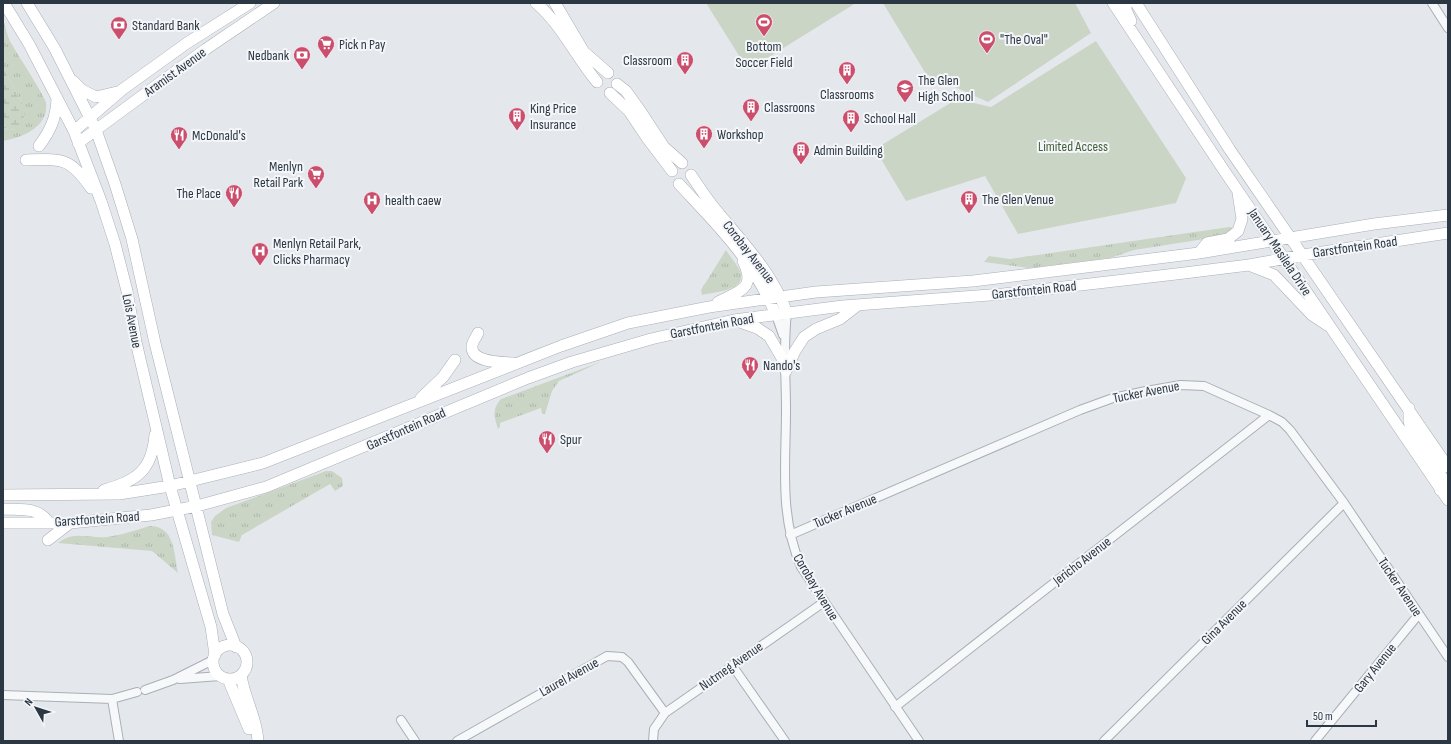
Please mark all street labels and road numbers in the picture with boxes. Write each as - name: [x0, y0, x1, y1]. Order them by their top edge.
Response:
- street label: Aramist Avenue: [140, 44, 209, 101]
- street label: January Masilela Drive: [1244, 204, 1315, 299]
- street label: Corobay Avenue: [719, 217, 779, 287]
- street label: Garstfontein Road: [1312, 233, 1398, 261]
- street label: Garstfontein Road: [991, 277, 1077, 303]
- street label: Lois Avenue: [118, 292, 146, 350]
- street label: Garstfontein Road: [669, 310, 755, 342]
- street label: Tucker Avenue: [1111, 377, 1181, 407]
- street label: Garstfontein Road: [364, 404, 448, 454]
- street label: Tucker Avenue: [811, 490, 879, 532]
- street label: Garstfontein Road: [54, 508, 140, 530]
- street label: Jericho Avenue: [1049, 533, 1114, 590]
- street label: Corobay Avenue: [789, 550, 843, 624]
- street label: Tucker Avenue: [1374, 554, 1426, 620]
- street label: Gina Avenue: [1198, 596, 1250, 648]
- street label: Nutmeg Avenue: [696, 638, 766, 694]
- street label: Gary Avenue: [1350, 640, 1400, 696]
- street label: Laurel Avenue: [536, 654, 602, 700]

